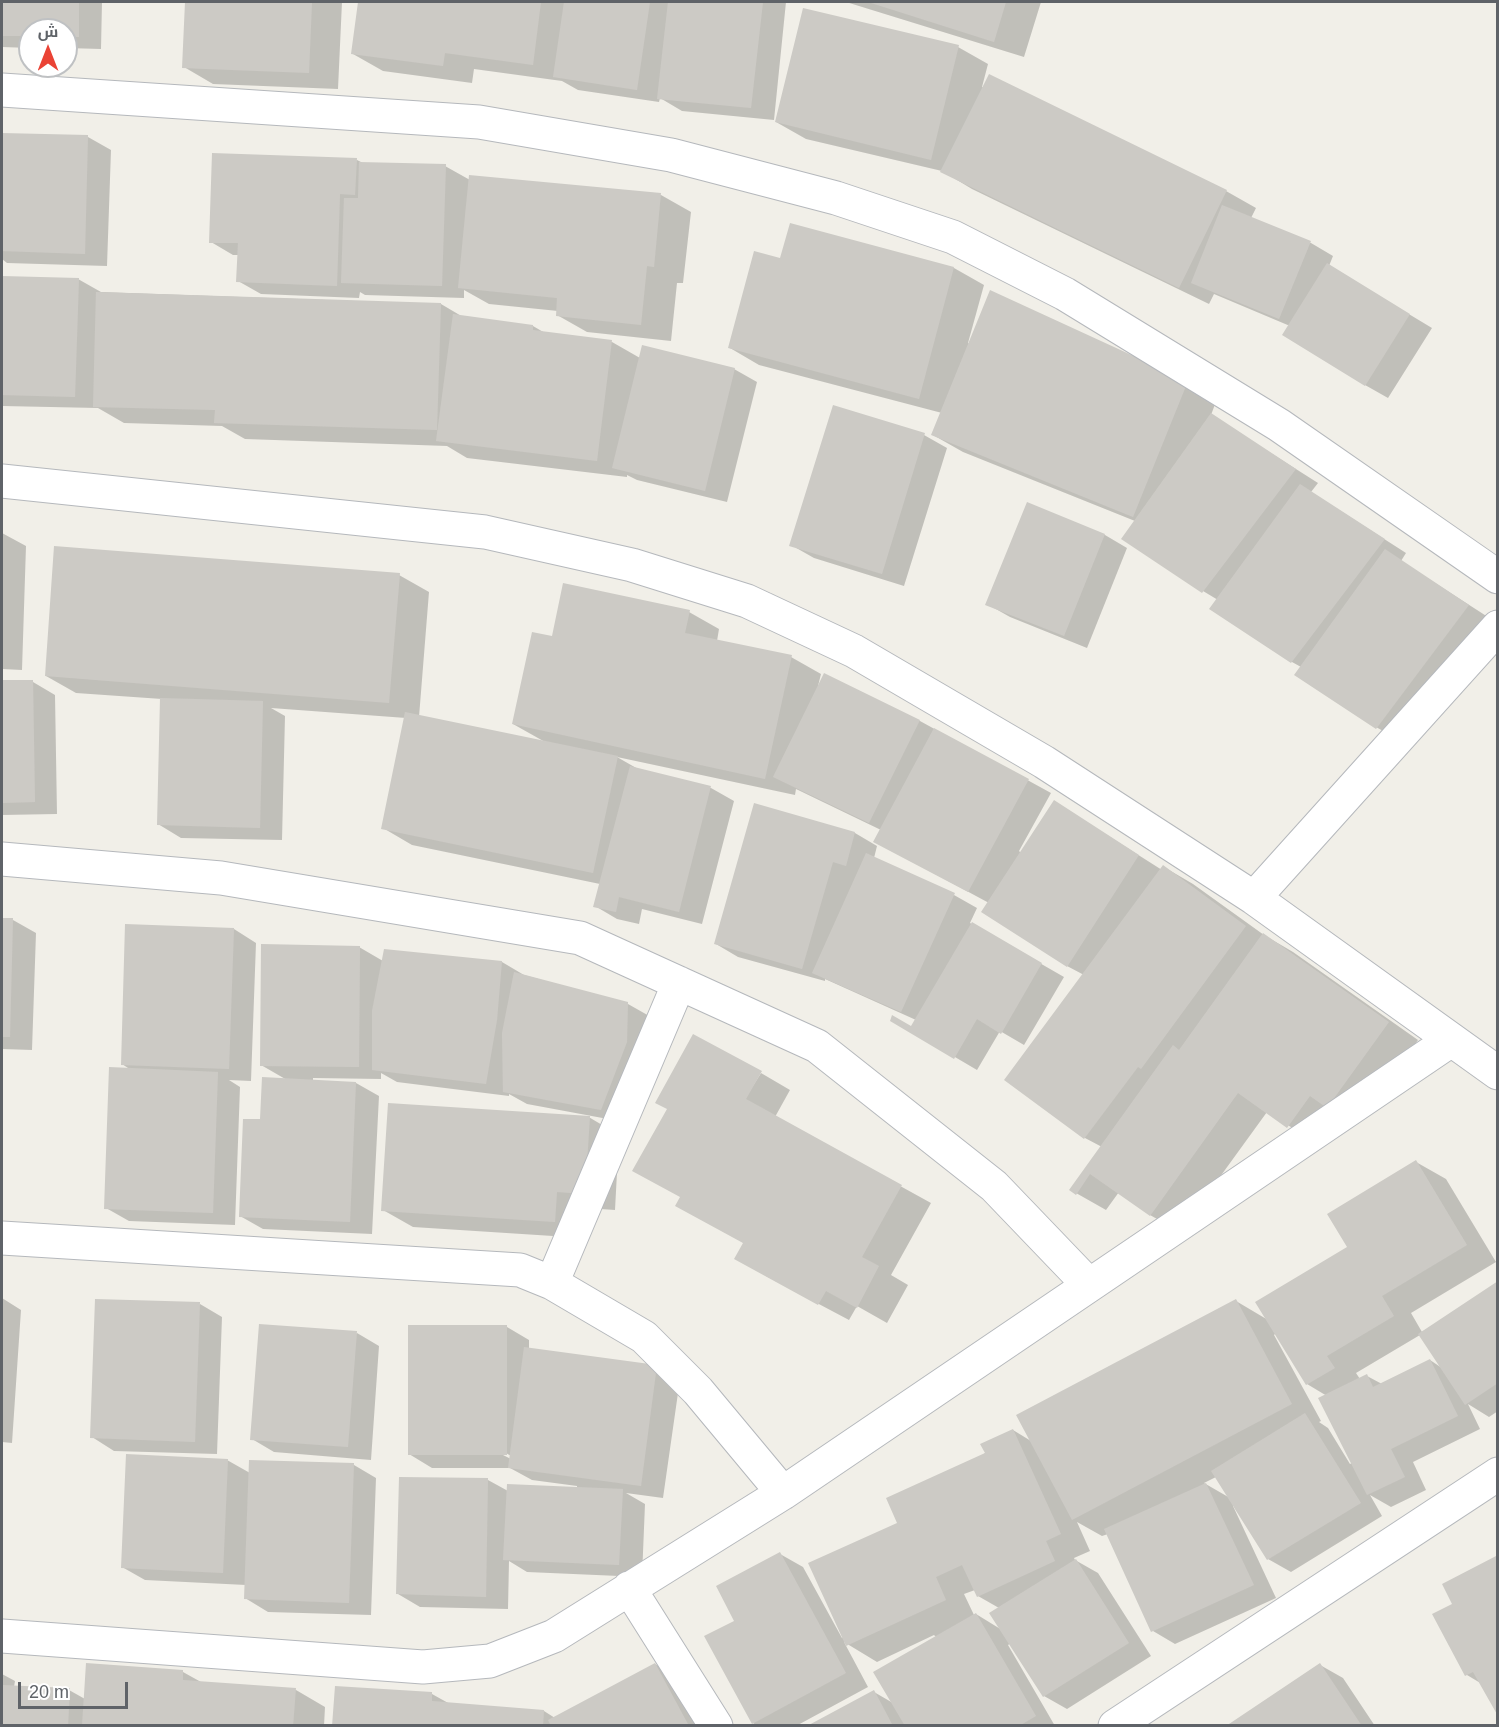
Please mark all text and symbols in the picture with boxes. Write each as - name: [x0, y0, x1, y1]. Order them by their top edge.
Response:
- north arrow: [18, 18, 78, 78]
- text: ش: [38, 23, 58, 40]
- scale bar: [21, 1670, 130, 1708]
- text: 20 m: [29, 1682, 69, 1702]

